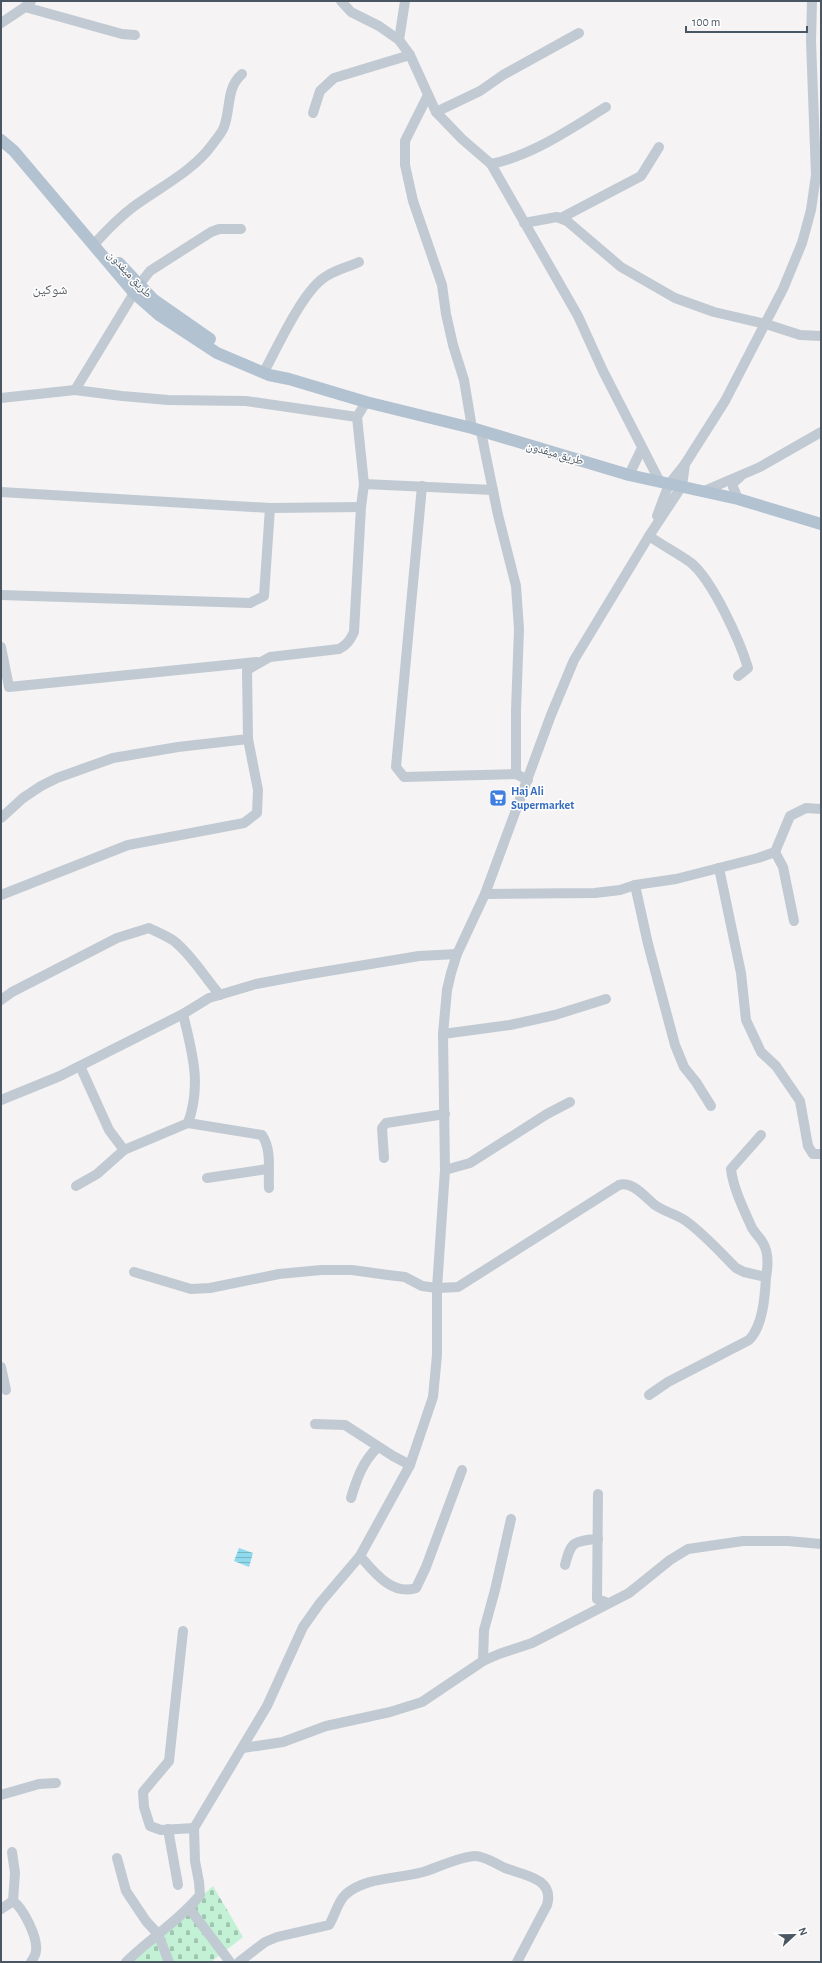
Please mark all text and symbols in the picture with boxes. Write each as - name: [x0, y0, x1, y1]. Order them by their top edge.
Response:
- scale bar: [686, 8, 807, 34]
- text: 100 m: [692, 16, 720, 28]
- street label: طريق ميفدون: [104, 248, 155, 301]
- district label: شوكين: [33, 283, 67, 298]
- street label: طريق ميفدون: [524, 439, 585, 468]
- place label: Haj Ali Supermarket: [511, 785, 574, 811]
- supermarket icon: Haj Ali Supermarket: [488, 788, 508, 808]
- north arrow: [774, 1915, 814, 1955]
- text: N: [796, 1926, 809, 1937]

